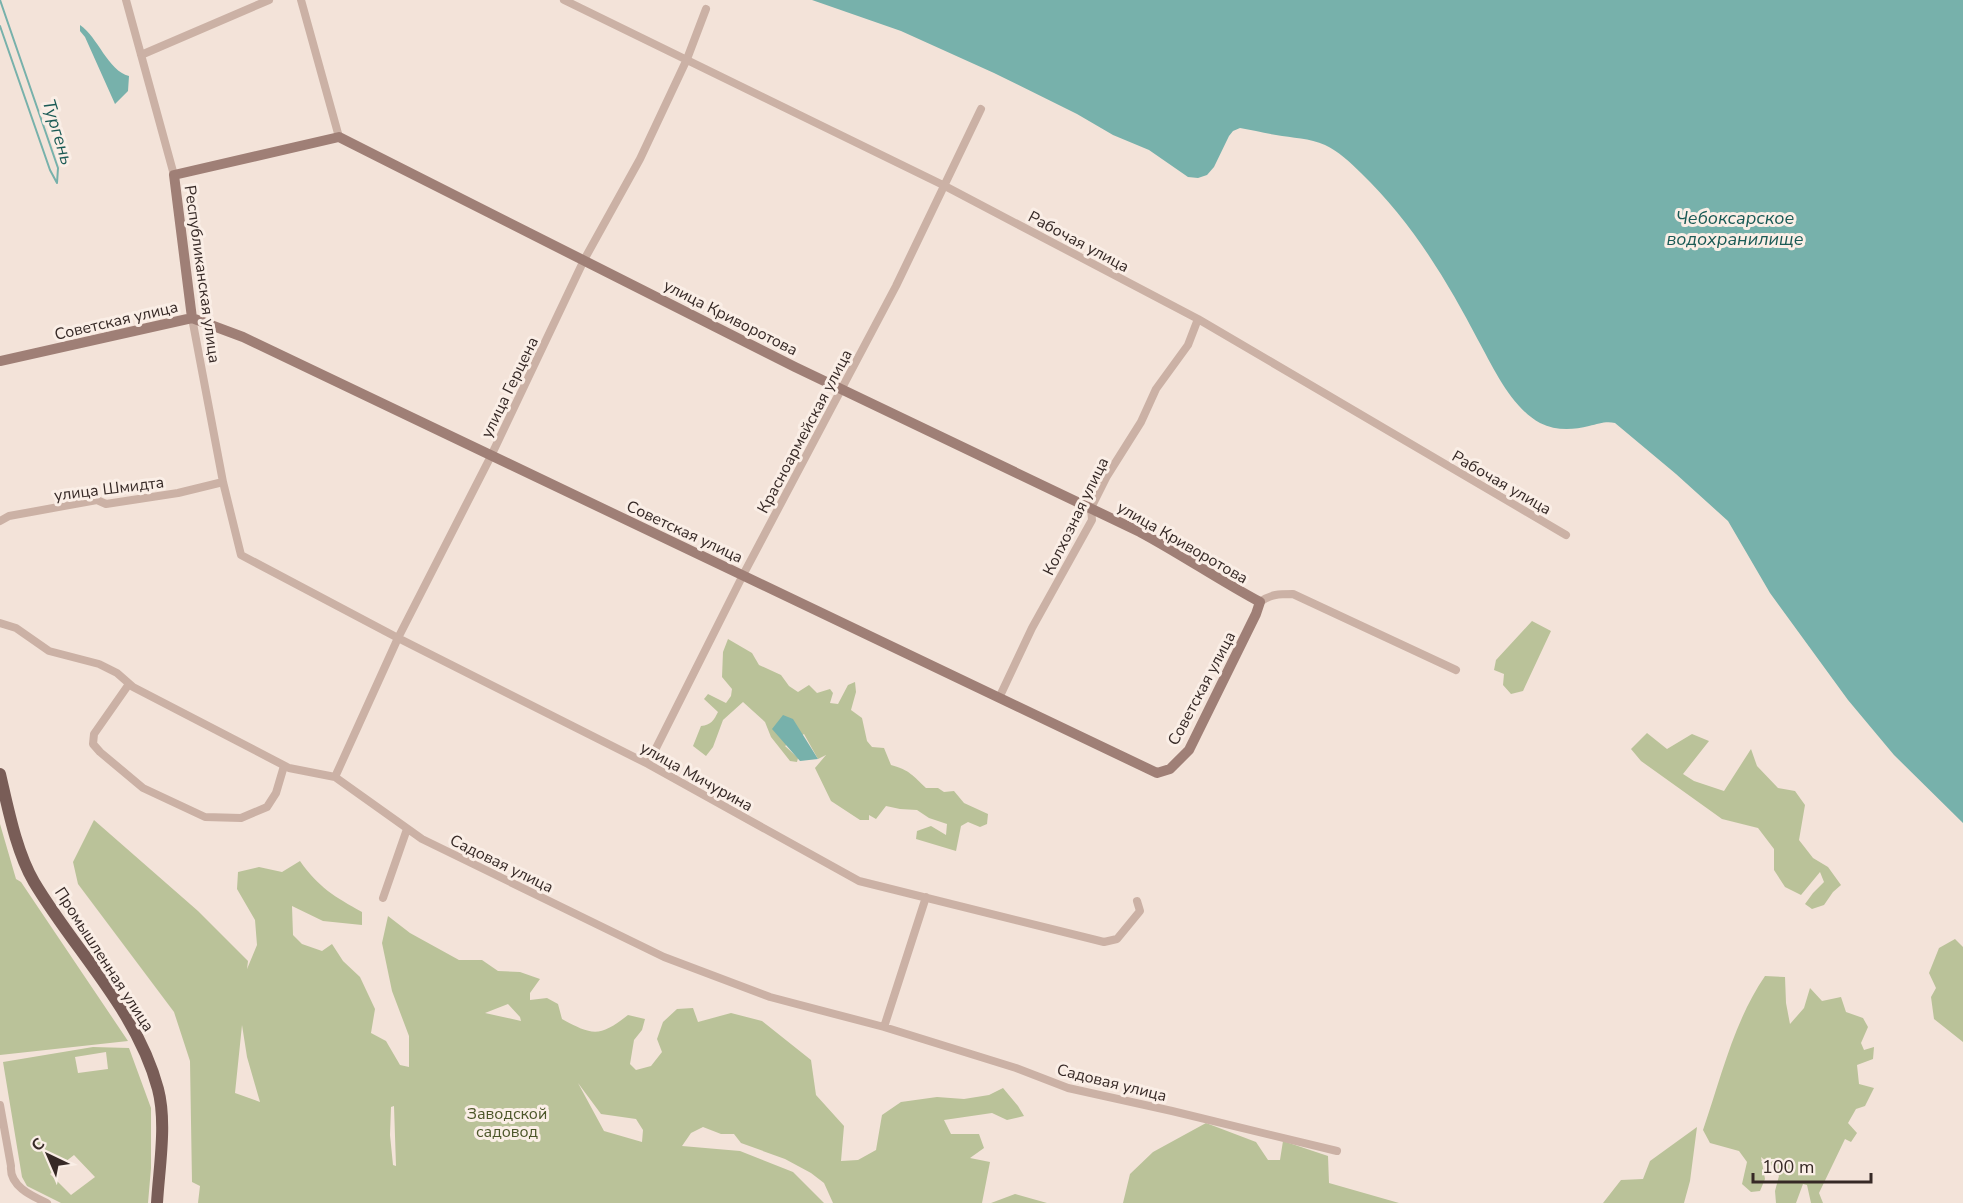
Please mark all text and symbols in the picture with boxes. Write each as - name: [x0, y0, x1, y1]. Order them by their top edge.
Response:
- water label: Тургень: [37, 96, 79, 168]
- street label: Республиканская улица: [179, 184, 225, 365]
- street label: Рабочая улица: [1024, 206, 1133, 278]
- water label: Чебоксарское водохранилище: [1666, 206, 1804, 251]
- street label: улица Криворотова: [660, 275, 801, 361]
- street label: Советская улица: [52, 296, 180, 346]
- street label: улица Герцена: [476, 333, 544, 442]
- street label: Красноармейская улица: [752, 346, 858, 517]
- street label: Рабочая улица: [1448, 445, 1555, 520]
- street label: Колхозная улица: [1038, 454, 1114, 579]
- street label: улица Шмидта: [53, 471, 165, 507]
- street label: Советская улица: [623, 495, 746, 569]
- street label: улица Криворотова: [1113, 496, 1252, 589]
- street label: Советская улица: [1163, 628, 1241, 749]
- street label: улица Мичурина: [636, 737, 757, 817]
- street label: Садовая улица: [446, 829, 557, 898]
- street label: Промышленная улица: [49, 883, 159, 1036]
- street label: Садовая улица: [1055, 1059, 1169, 1107]
- park label: Заводской садовод: [467, 1103, 547, 1143]
- north arrow: [18, 1125, 78, 1185]
- text: С: [27, 1133, 50, 1157]
- scale bar: [1753, 1146, 1872, 1184]
- text: 100 m: [1762, 1155, 1814, 1179]

